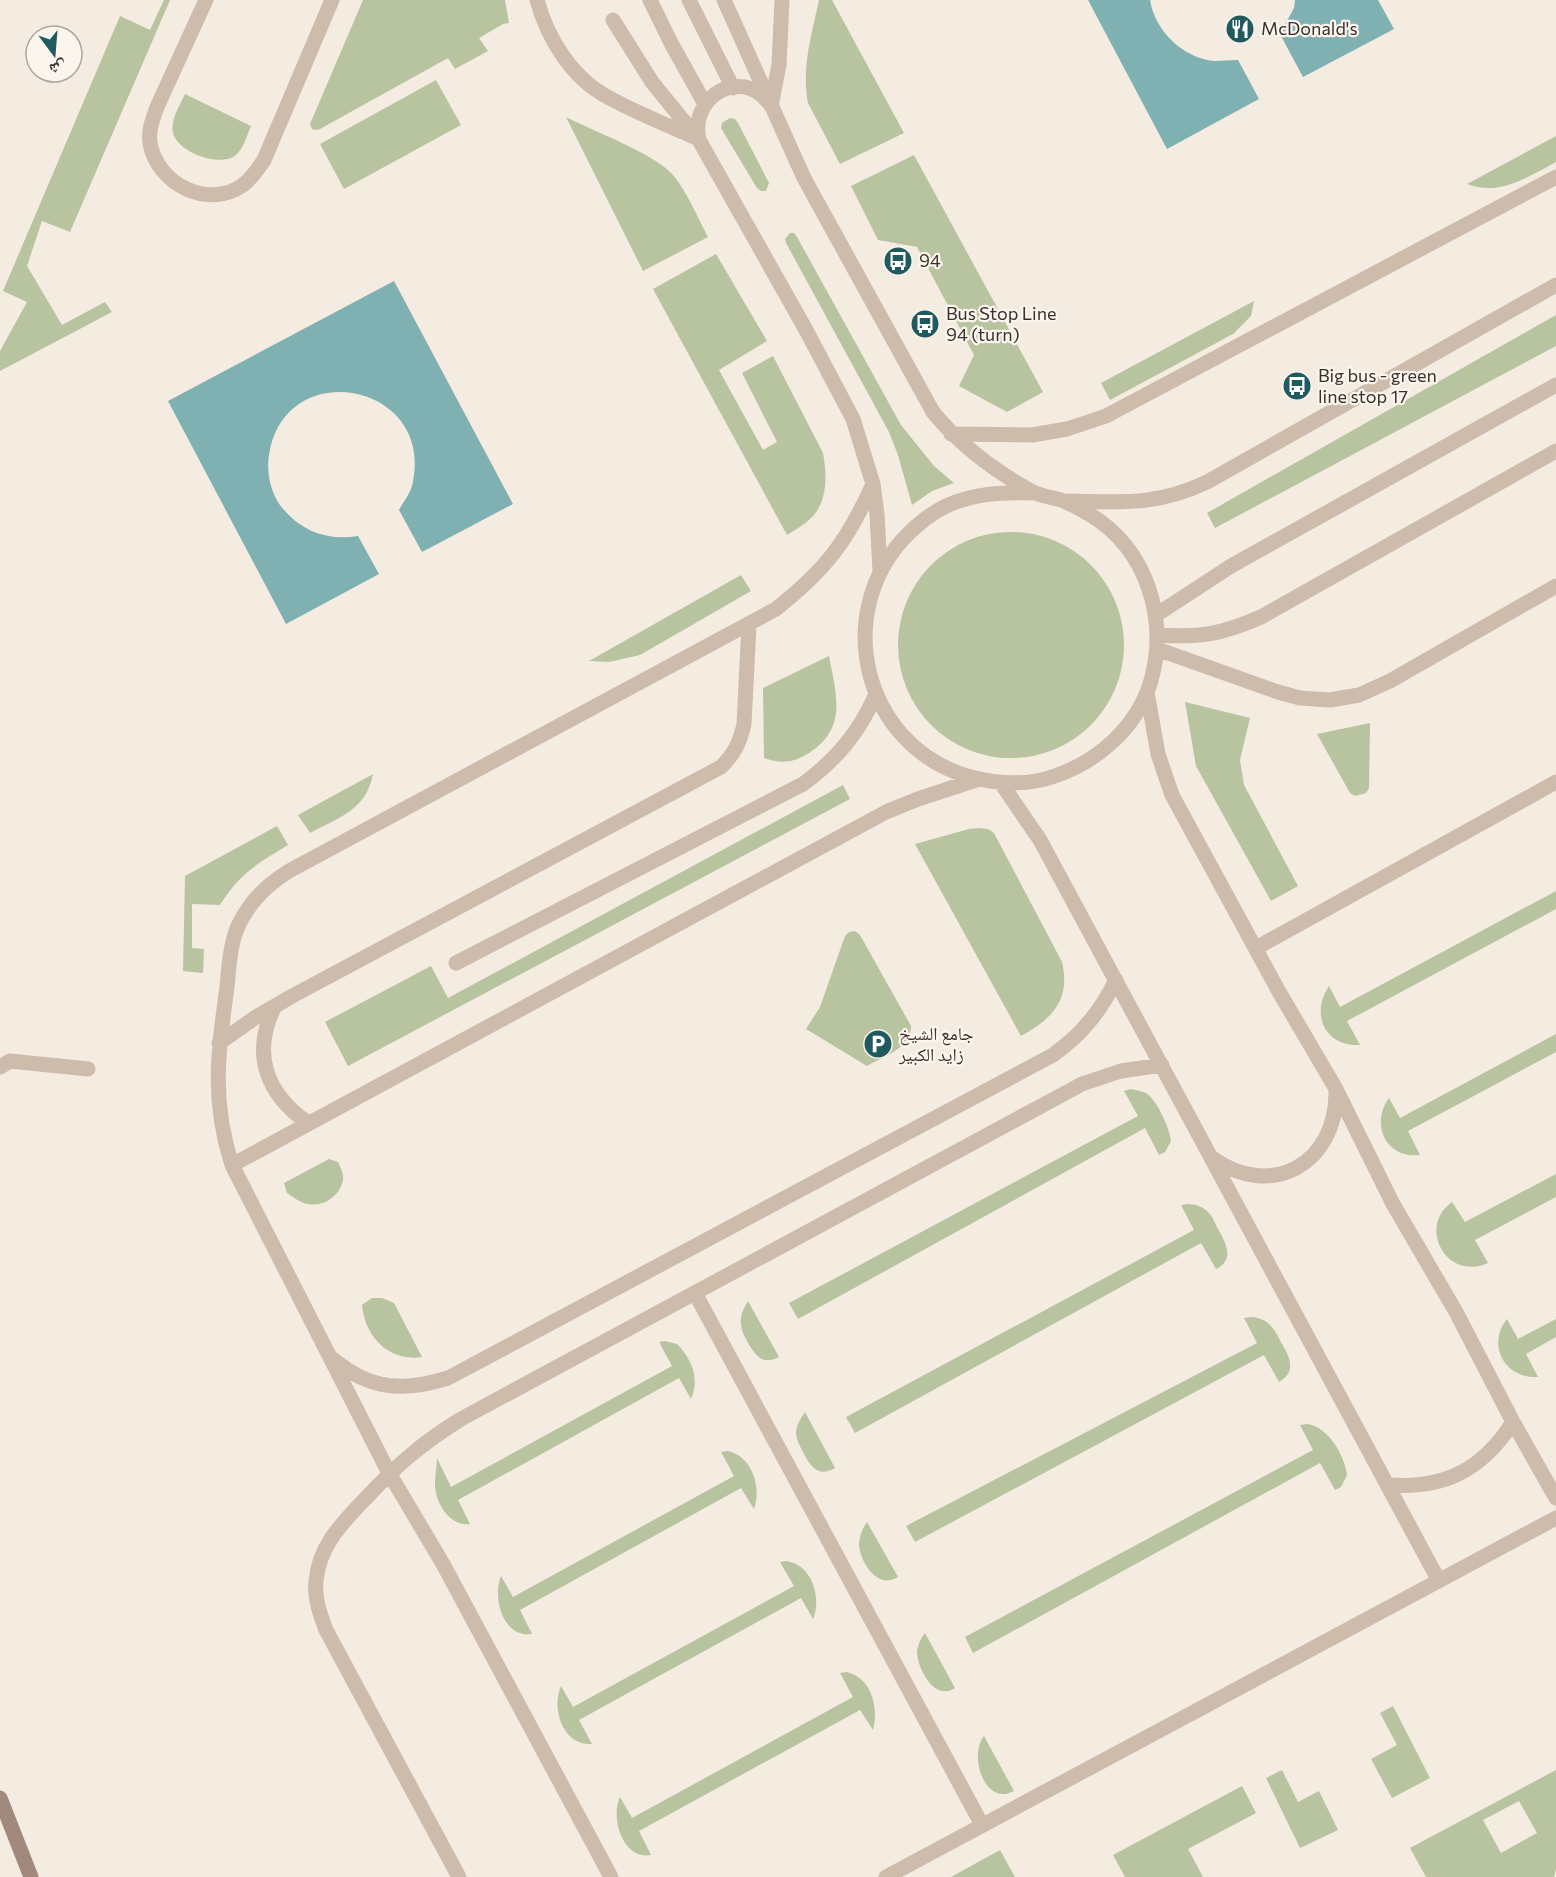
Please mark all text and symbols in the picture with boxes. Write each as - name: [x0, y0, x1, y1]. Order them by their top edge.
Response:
- restaurant icon: McDonald's: [1224, 13, 1256, 45]
- place label: McDonald's: [1261, 17, 1358, 39]
- north arrow: [24, 24, 84, 84]
- text: ش: [47, 56, 69, 80]
- bus stop icon: 94: [882, 245, 914, 277]
- place label: 94: [919, 249, 941, 271]
- place label: Bus Stop Line 94 (turn): [946, 302, 1057, 345]
- bus stop icon: Bus Stop Line 94 (turn): [909, 308, 941, 340]
- place label: Big bus - green line stop 17: [1318, 364, 1437, 407]
- bus stop icon: Big bus - green line stop 17: [1281, 370, 1313, 402]
- place label: جامع الشيخ زايد الكبير: [898, 1022, 974, 1066]
- parking icon: جامع الشيخ زايد الكبير: [862, 1028, 894, 1060]

